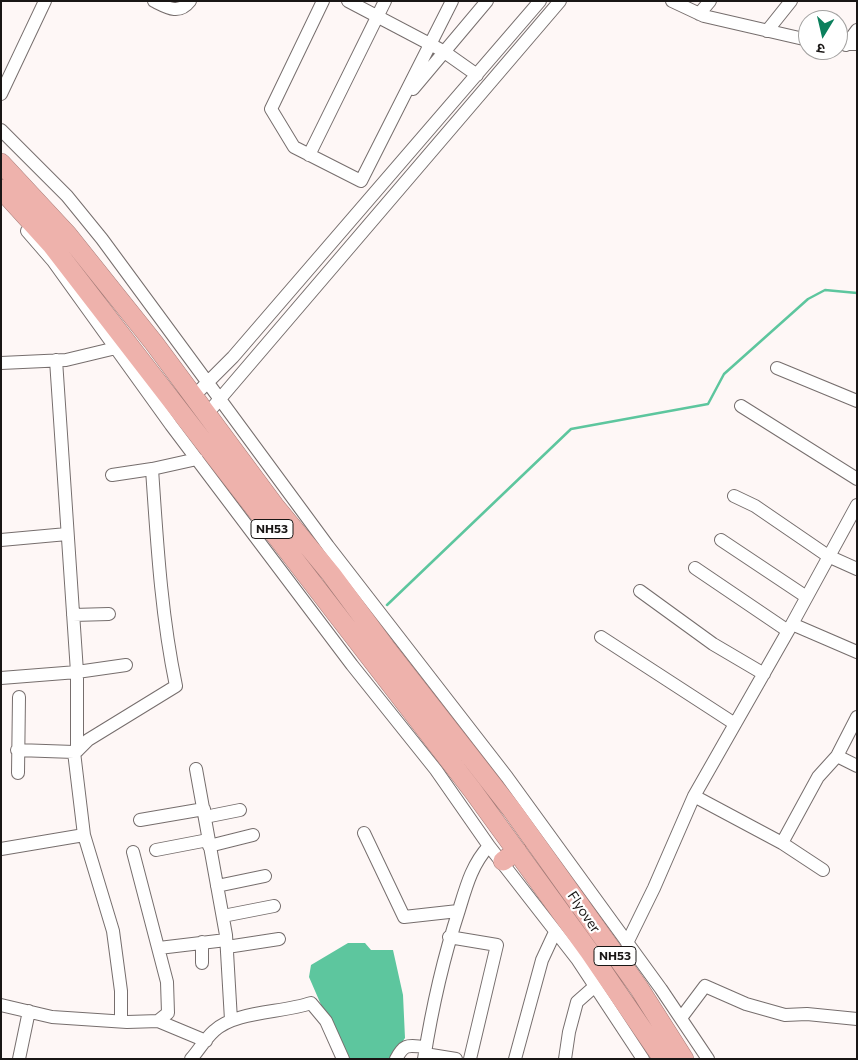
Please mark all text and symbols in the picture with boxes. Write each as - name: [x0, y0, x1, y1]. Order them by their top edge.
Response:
- north arrow: [798, 10, 848, 60]
- text: उ: [815, 40, 826, 58]
- road number: NH53: [251, 520, 293, 538]
- street label: Flyover: [564, 888, 604, 936]
- road number: NH53: [594, 946, 636, 966]

